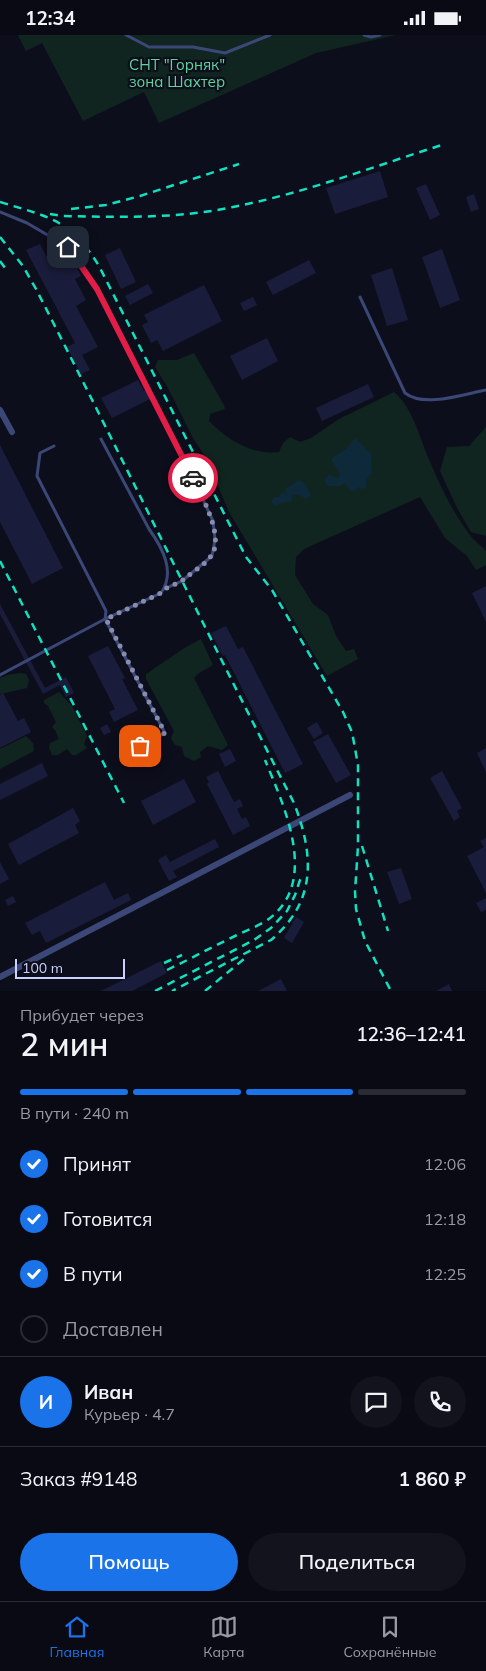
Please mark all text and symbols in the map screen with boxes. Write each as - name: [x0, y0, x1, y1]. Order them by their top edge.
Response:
- text: 12:34: [25, 6, 75, 30]
- park label: СНТ "Горняк" зона Шахтер: [129, 55, 225, 91]
- pin: [47, 226, 89, 268]
- icon: home: [54, 233, 82, 261]
- courier: [168, 453, 218, 503]
- icon: car: [179, 464, 207, 492]
- pin: [119, 725, 161, 767]
- icon: bag: [126, 732, 154, 760]
- scale bar: [15, 956, 125, 979]
- text: 100 m: [22, 959, 63, 977]
- text: Прибудет через: [20, 1005, 144, 1025]
- text: 12:36–12:41: [356, 1022, 466, 1046]
- text: 2 мин: [20, 1024, 108, 1064]
- text: В пути · 240 m: [20, 1103, 129, 1123]
- icon: check: [20, 1150, 48, 1178]
- text: Принят: [63, 1152, 131, 1176]
- text: 12:06: [424, 1154, 466, 1174]
- icon: check: [20, 1205, 48, 1233]
- text: Готовится: [63, 1207, 153, 1231]
- text: 12:18: [424, 1209, 466, 1229]
- icon: check: [20, 1260, 48, 1288]
- text: В пути: [63, 1262, 122, 1286]
- text: 12:25: [424, 1264, 466, 1284]
- text: Доставлен: [63, 1317, 163, 1341]
- button: chat: [350, 1376, 402, 1428]
- button: phone: [414, 1376, 466, 1428]
- text: Иван: [84, 1380, 133, 1404]
- text: И: [39, 1390, 53, 1414]
- text: Курьер · 4.7: [84, 1404, 175, 1424]
- text: Заказ #9148: [20, 1467, 137, 1491]
- text: 1 860 ₽: [399, 1467, 466, 1491]
- button: Помощь: [20, 1533, 238, 1591]
- button: Поделиться: [248, 1533, 466, 1591]
- tab: Главная: [49, 1613, 104, 1661]
- tab: Карта: [203, 1613, 244, 1661]
- tab: Сохранённые: [343, 1613, 437, 1661]

